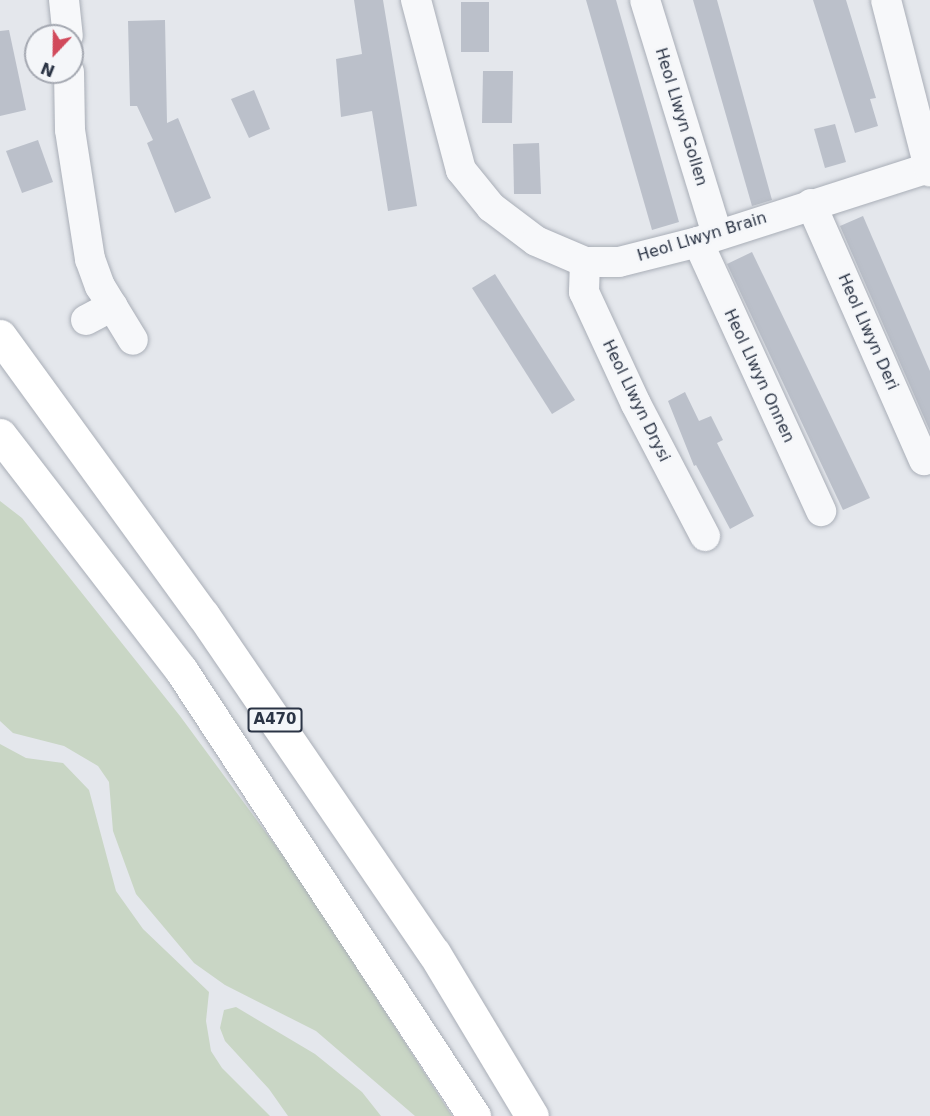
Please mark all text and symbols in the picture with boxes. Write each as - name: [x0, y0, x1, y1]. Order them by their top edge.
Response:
- north arrow: [24, 24, 84, 84]
- street label: Heol Llwyn Gollen: [651, 46, 711, 188]
- text: N: [38, 58, 58, 81]
- street label: Heol Llwyn Brain: [635, 208, 769, 266]
- street label: Heol Llwyn Deri: [834, 271, 902, 393]
- street label: Heol Llwyn Onnen: [720, 306, 798, 446]
- street label: Heol Llwyn Drysi: [598, 337, 674, 465]
- road number: A470: [246, 708, 304, 732]

